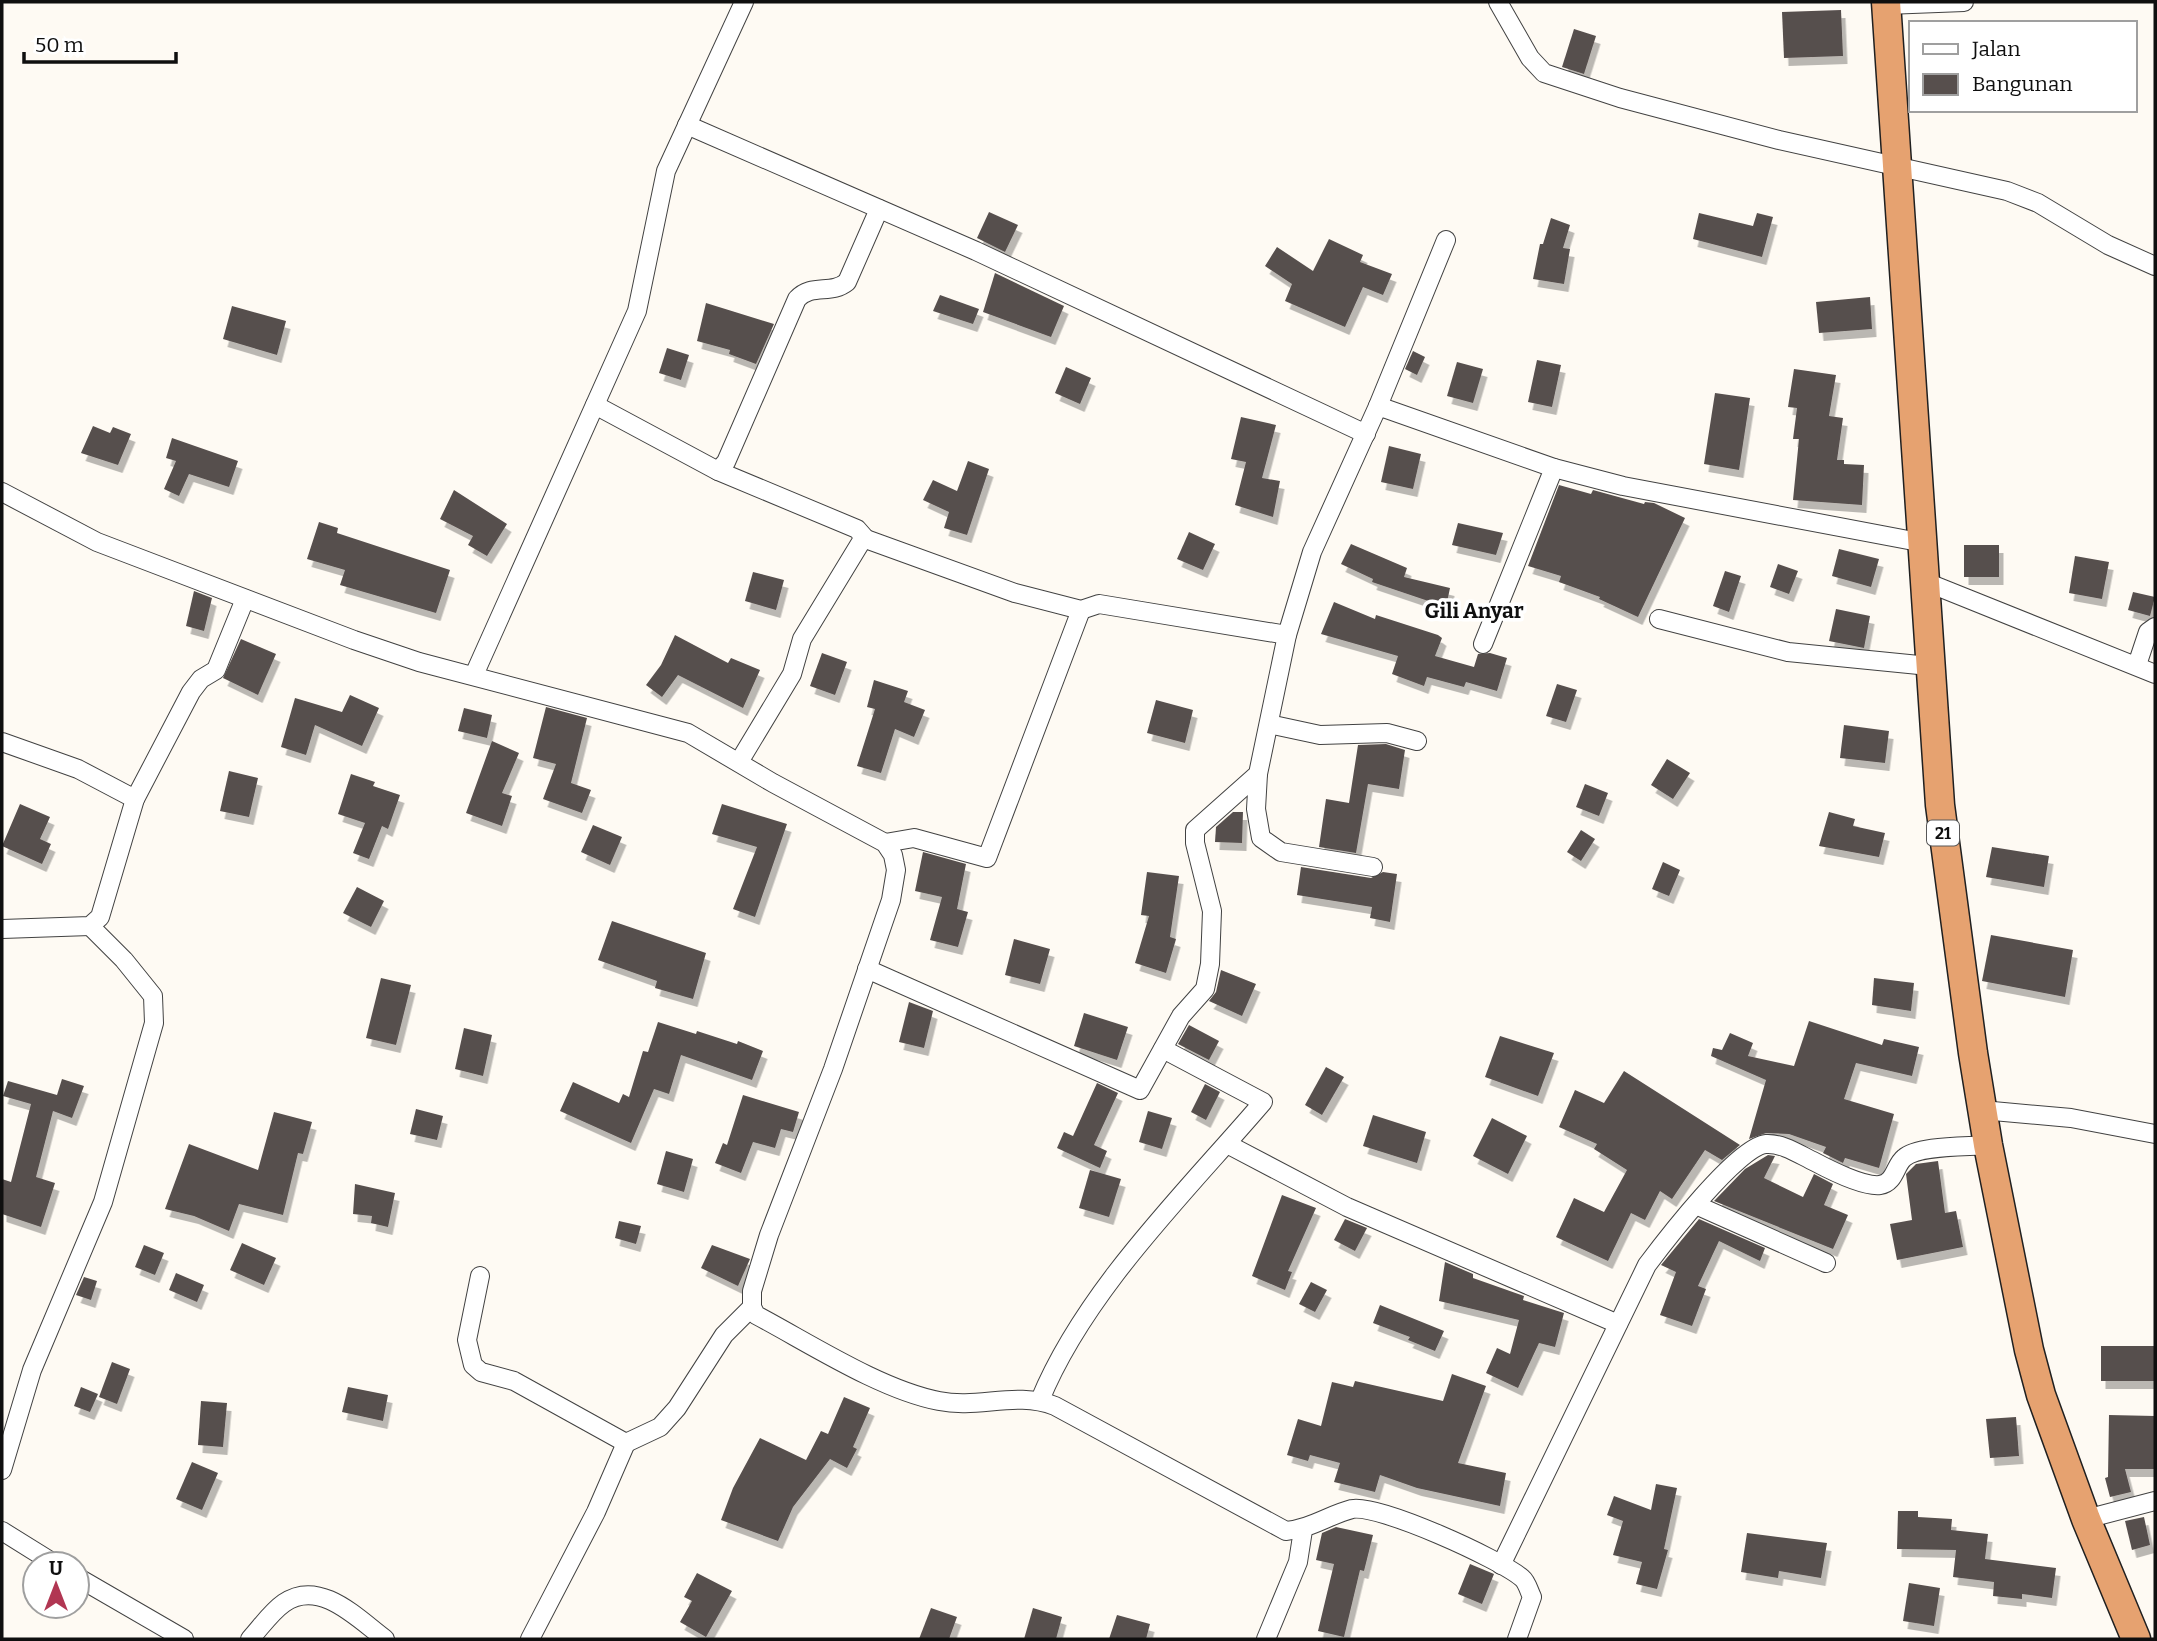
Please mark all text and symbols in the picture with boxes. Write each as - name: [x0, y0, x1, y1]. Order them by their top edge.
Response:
- scale bar: [24, 21, 177, 65]
- legend: [1909, 21, 2136, 112]
- text: 50 m: [35, 32, 84, 58]
- text: Jalan: [1971, 36, 2021, 62]
- text: Bangunan: [1972, 71, 2073, 97]
- district label: Gili Anyar: [1424, 598, 1524, 624]
- road number: 21: [1927, 820, 1959, 846]
- north arrow: [21, 1550, 91, 1620]
- text: U: [49, 1557, 63, 1580]

